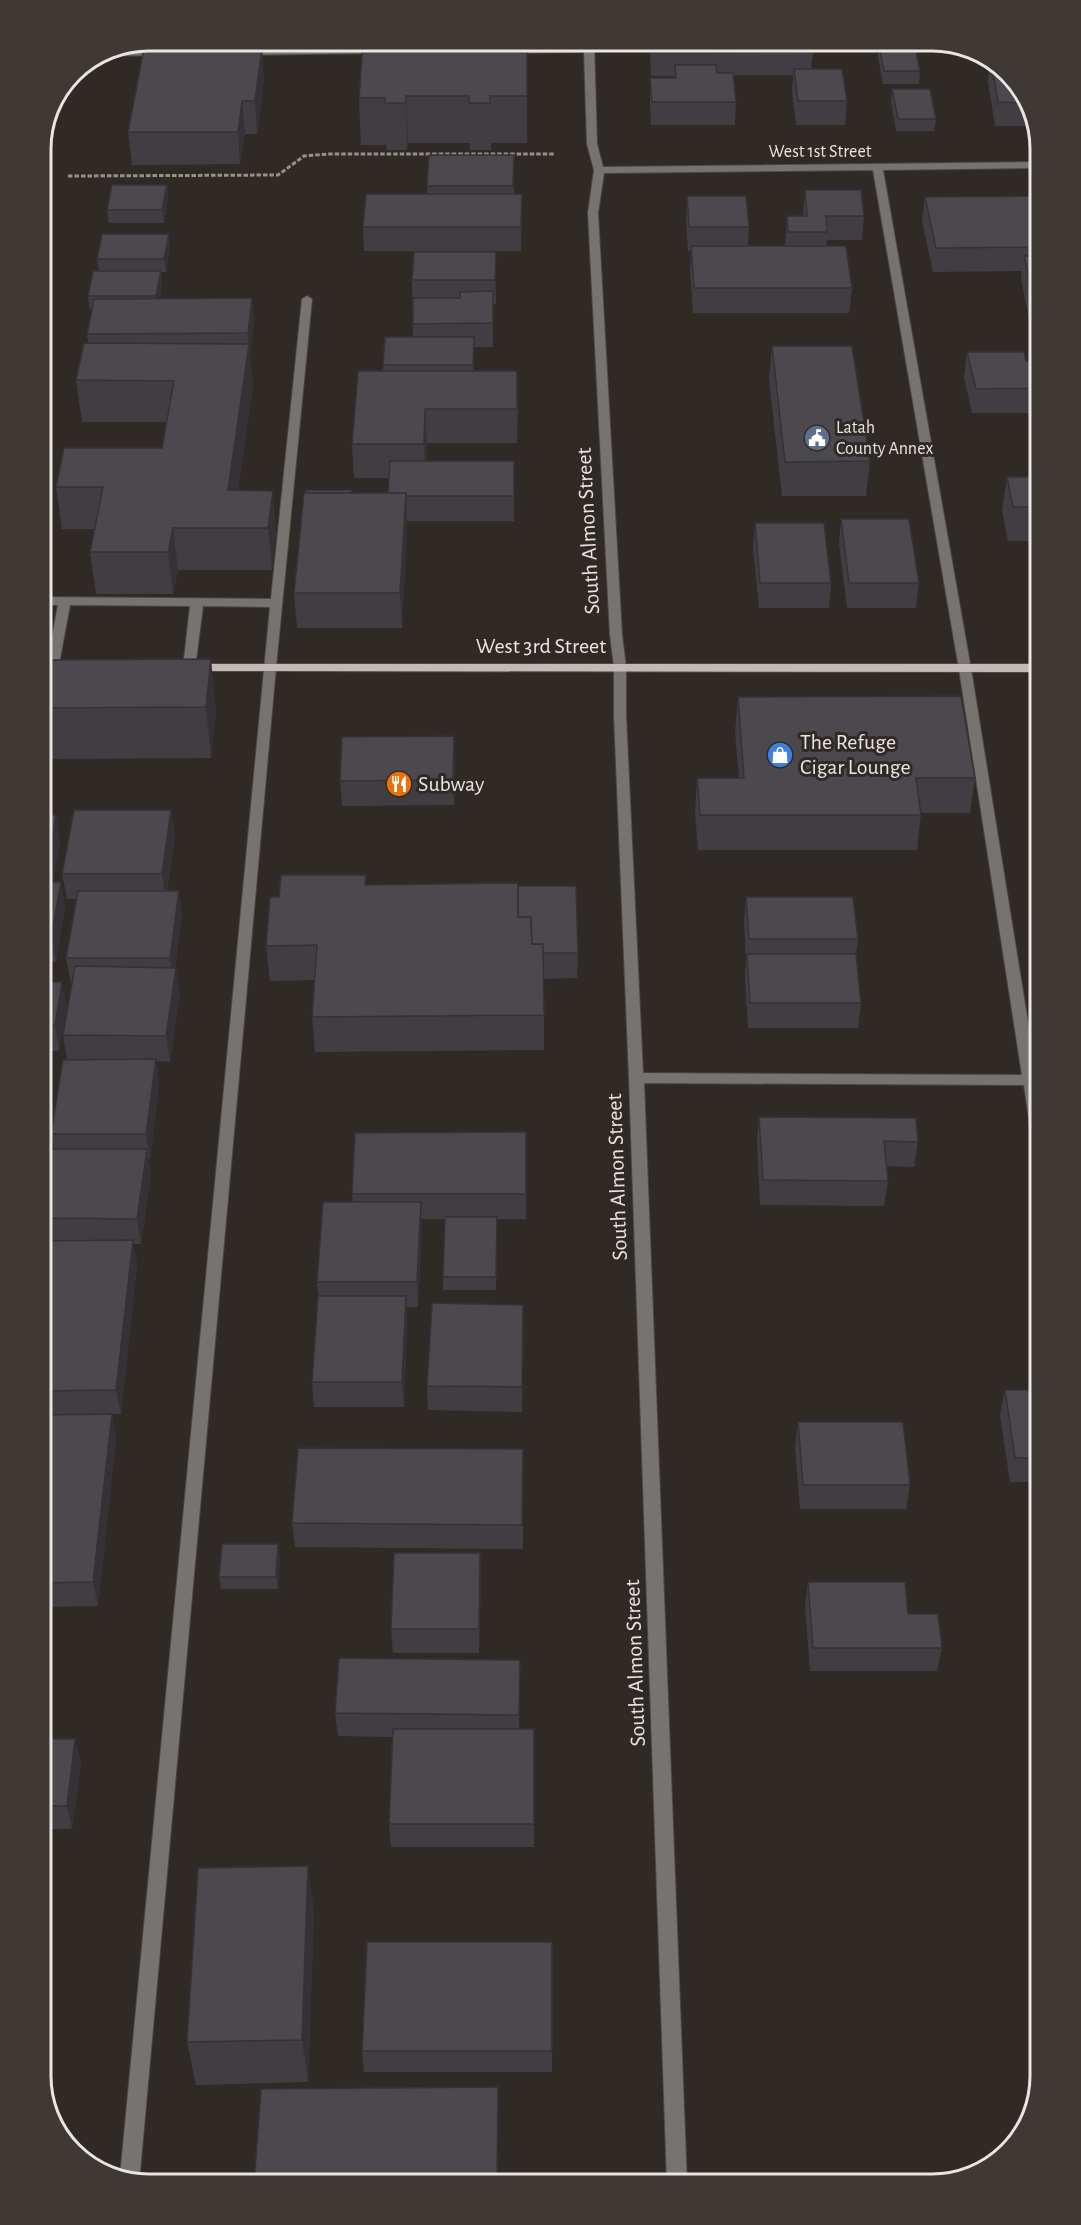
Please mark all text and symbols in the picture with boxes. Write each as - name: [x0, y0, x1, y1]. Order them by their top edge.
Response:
- street label: West 1st Street: [769, 143, 872, 161]
- place label: Latah County Annex: [836, 419, 933, 458]
- public building icon: Latah County Annex: [802, 423, 832, 453]
- street label: South Almon Street: [573, 447, 603, 615]
- street label: West 3rd Street: [476, 635, 606, 657]
- place label: The Refuge Cigar Lounge: [800, 731, 911, 778]
- shop icon: The Refuge Cigar Lounge: [765, 740, 795, 770]
- restaurant icon: Subway: [384, 769, 414, 799]
- place label: Subway: [418, 773, 485, 795]
- street label: South Almon Street: [603, 1093, 631, 1261]
- street label: South Almon Street: [621, 1579, 649, 1747]

